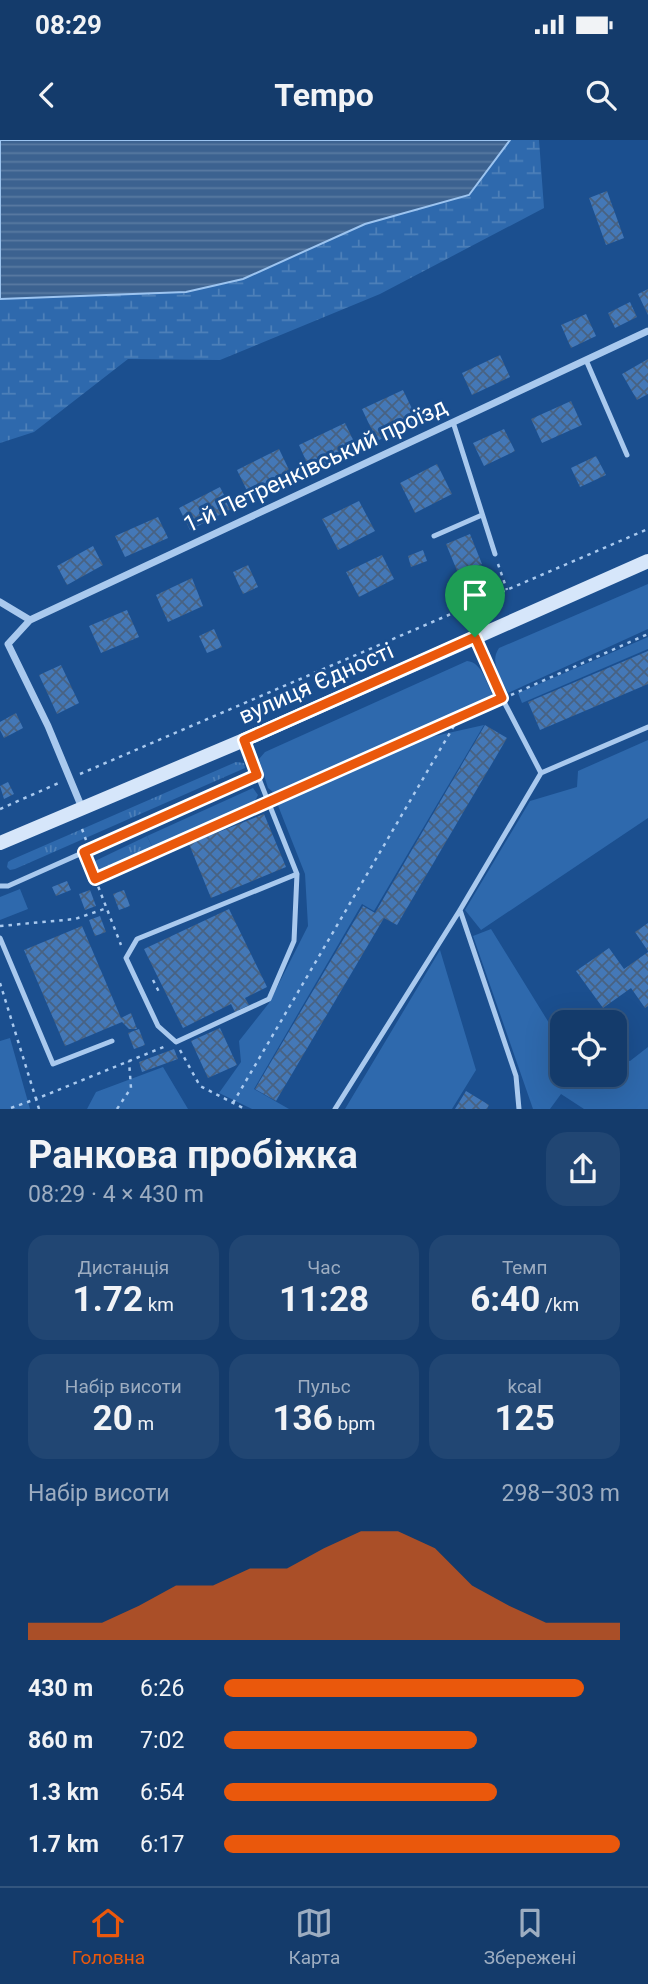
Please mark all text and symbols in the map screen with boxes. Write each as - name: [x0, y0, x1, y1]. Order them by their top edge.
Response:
- text: 08:29: [35, 10, 102, 40]
- icon: back: [28, 76, 66, 114]
- text: Tempo: [274, 76, 374, 114]
- icon: search: [582, 76, 620, 114]
- street label: 1-й Петренківський проїзд: [179, 392, 451, 538]
- pin: [445, 565, 505, 637]
- icon: arrive: [456, 576, 494, 614]
- street label: вулиця Єдності: [235, 637, 398, 730]
- map controls: [550, 1010, 627, 1087]
- button: locate: [550, 1010, 627, 1087]
- button: share: [546, 1132, 620, 1206]
- text: Ранкова пробіжка: [28, 1133, 358, 1177]
- text: 08:29 · 4 × 430 m: [28, 1181, 204, 1208]
- text: Дистанція: [77, 1256, 169, 1279]
- text: Час: [307, 1256, 341, 1279]
- text: Темп: [502, 1256, 547, 1279]
- text: 1.72: [73, 1279, 143, 1320]
- text: 11:28: [279, 1279, 369, 1320]
- text: 6:40: [470, 1279, 540, 1320]
- text: km: [143, 1293, 174, 1316]
- text: /km: [540, 1293, 579, 1316]
- text: Набір висоти: [65, 1375, 182, 1398]
- text: Пульс: [297, 1375, 351, 1398]
- text: kcal: [507, 1375, 542, 1398]
- text: 20: [93, 1398, 133, 1439]
- text: 136: [273, 1398, 333, 1439]
- text: 125: [495, 1398, 555, 1439]
- text: m: [133, 1412, 154, 1435]
- text: bpm: [333, 1412, 375, 1435]
- text: Набір висоти: [28, 1480, 170, 1507]
- text: 298–303 m: [501, 1480, 620, 1507]
- text: 430 m: [28, 1675, 93, 1702]
- text: 6:26: [140, 1675, 184, 1702]
- text: 860 m: [28, 1727, 93, 1754]
- text: 7:02: [140, 1727, 184, 1754]
- text: 1.3 km: [28, 1779, 99, 1806]
- text: 6:54: [140, 1779, 184, 1806]
- text: 1.7 km: [28, 1831, 99, 1858]
- text: 6:17: [140, 1831, 184, 1858]
- tab: Головна: [72, 1904, 145, 1969]
- tab: Карта: [289, 1904, 340, 1969]
- tab: Збережені: [484, 1904, 576, 1969]

